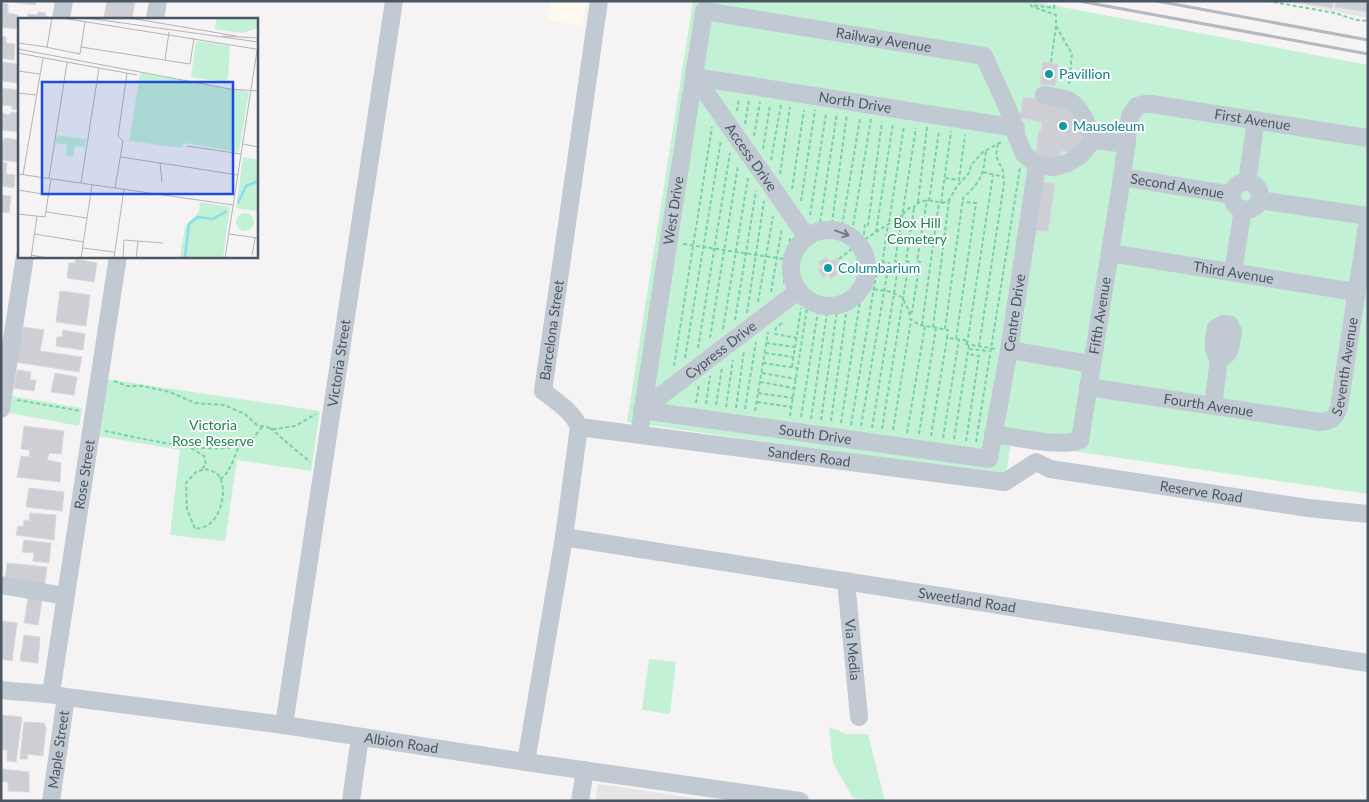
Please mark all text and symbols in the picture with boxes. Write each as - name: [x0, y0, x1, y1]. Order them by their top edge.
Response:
- inset map: [18, 18, 258, 258]
- street label: Railway Avenue: [835, 23, 933, 55]
- place label: Pavillion: [1059, 65, 1110, 82]
- marker: Pavillion: [1043, 68, 1055, 80]
- street label: North Drive: [817, 88, 893, 116]
- street label: First Avenue: [1213, 105, 1292, 134]
- place label: Mausoleum: [1073, 117, 1145, 134]
- street label: Access Drive: [722, 120, 781, 194]
- marker: Mausoleum: [1057, 120, 1069, 132]
- street label: Second Avenue: [1129, 170, 1225, 202]
- street label: West Drive: [659, 175, 686, 246]
- park label: Box Hill Cemetery: [887, 214, 948, 247]
- one-way arrow: [833, 229, 849, 238]
- street label: Third Avenue: [1192, 257, 1275, 287]
- place label: Columbarium: [838, 259, 920, 276]
- marker: Columbarium: [822, 262, 834, 274]
- street label: Centre Drive: [1000, 272, 1028, 353]
- street label: Fifth Avenue: [1085, 275, 1114, 355]
- street label: Barcelona Street: [536, 279, 567, 382]
- street label: Seventh Avenue: [1328, 316, 1361, 419]
- street label: Cypress Drive: [681, 317, 760, 382]
- street label: Victoria Street: [323, 318, 354, 408]
- street label: Fourth Avenue: [1163, 390, 1255, 420]
- park label: Victoria Rose Reserve: [172, 416, 254, 449]
- street label: South Drive: [778, 420, 853, 448]
- street label: Rose Street: [70, 438, 98, 510]
- street label: Sanders Road: [767, 442, 852, 470]
- street label: Reserve Road: [1159, 477, 1244, 506]
- street label: Sweetland Road: [917, 584, 1017, 616]
- street label: Via Media: [842, 618, 864, 681]
- street label: Maple Street: [44, 709, 72, 790]
- street label: Albion Road: [363, 728, 440, 756]

